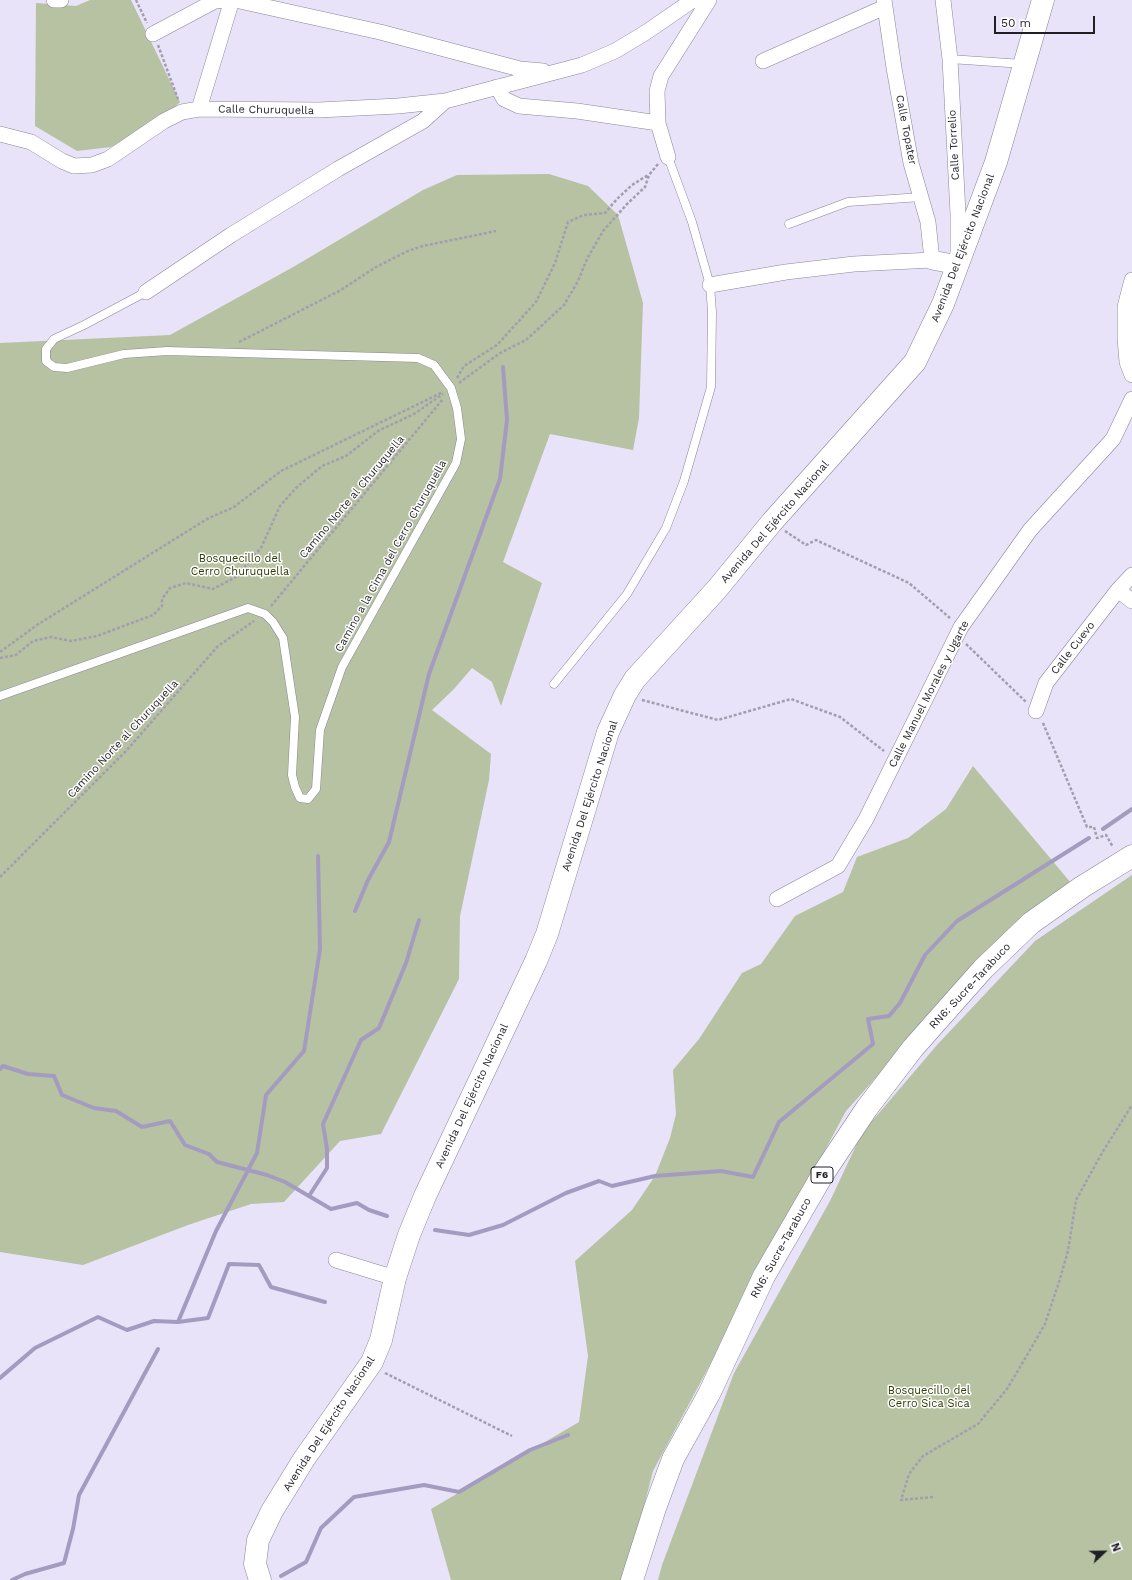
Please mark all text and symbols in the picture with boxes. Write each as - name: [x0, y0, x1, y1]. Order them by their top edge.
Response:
- scale bar: [996, 8, 1097, 34]
- text: 50 m: [1001, 16, 1031, 30]
- street label: Calle Topater: [893, 94, 919, 166]
- street label: Calle Churuquella: [218, 103, 314, 117]
- street label: Calle Torrelio: [946, 109, 962, 181]
- street label: Avenida Del Ejército Nacional: [929, 172, 997, 324]
- street label: Camino Norte al Churuquella: [297, 433, 407, 561]
- street label: Camino a la Cima del Cerro Churuquella: [333, 458, 449, 654]
- street label: Avenida Del Ejército Nacional: [718, 458, 832, 586]
- park label: Bosquecillo del Cerro Churuquella: [191, 552, 289, 578]
- street label: Calle Manuel Morales y Ugarte: [886, 618, 972, 770]
- street label: Calle Cuevo: [1048, 619, 1098, 677]
- street label: Camino Norte al Churuquella: [65, 677, 181, 801]
- street label: Avenida Del Ejército Nacional: [559, 719, 621, 873]
- street label: RN6: Sucre-Tarabuco: [927, 940, 1013, 1032]
- street label: Avenida Del Ejército Nacional: [433, 1022, 511, 1170]
- road number: F6: [811, 1167, 833, 1183]
- street label: RN6: Sucre-Tarabuco: [748, 1195, 814, 1301]
- street label: Avenida Del Ejército Nacional: [280, 1354, 378, 1494]
- park label: Bosquecillo del Cerro Sica Sica: [888, 1384, 970, 1410]
- north arrow: [1084, 1532, 1124, 1572]
- text: N: [1108, 1541, 1123, 1554]

